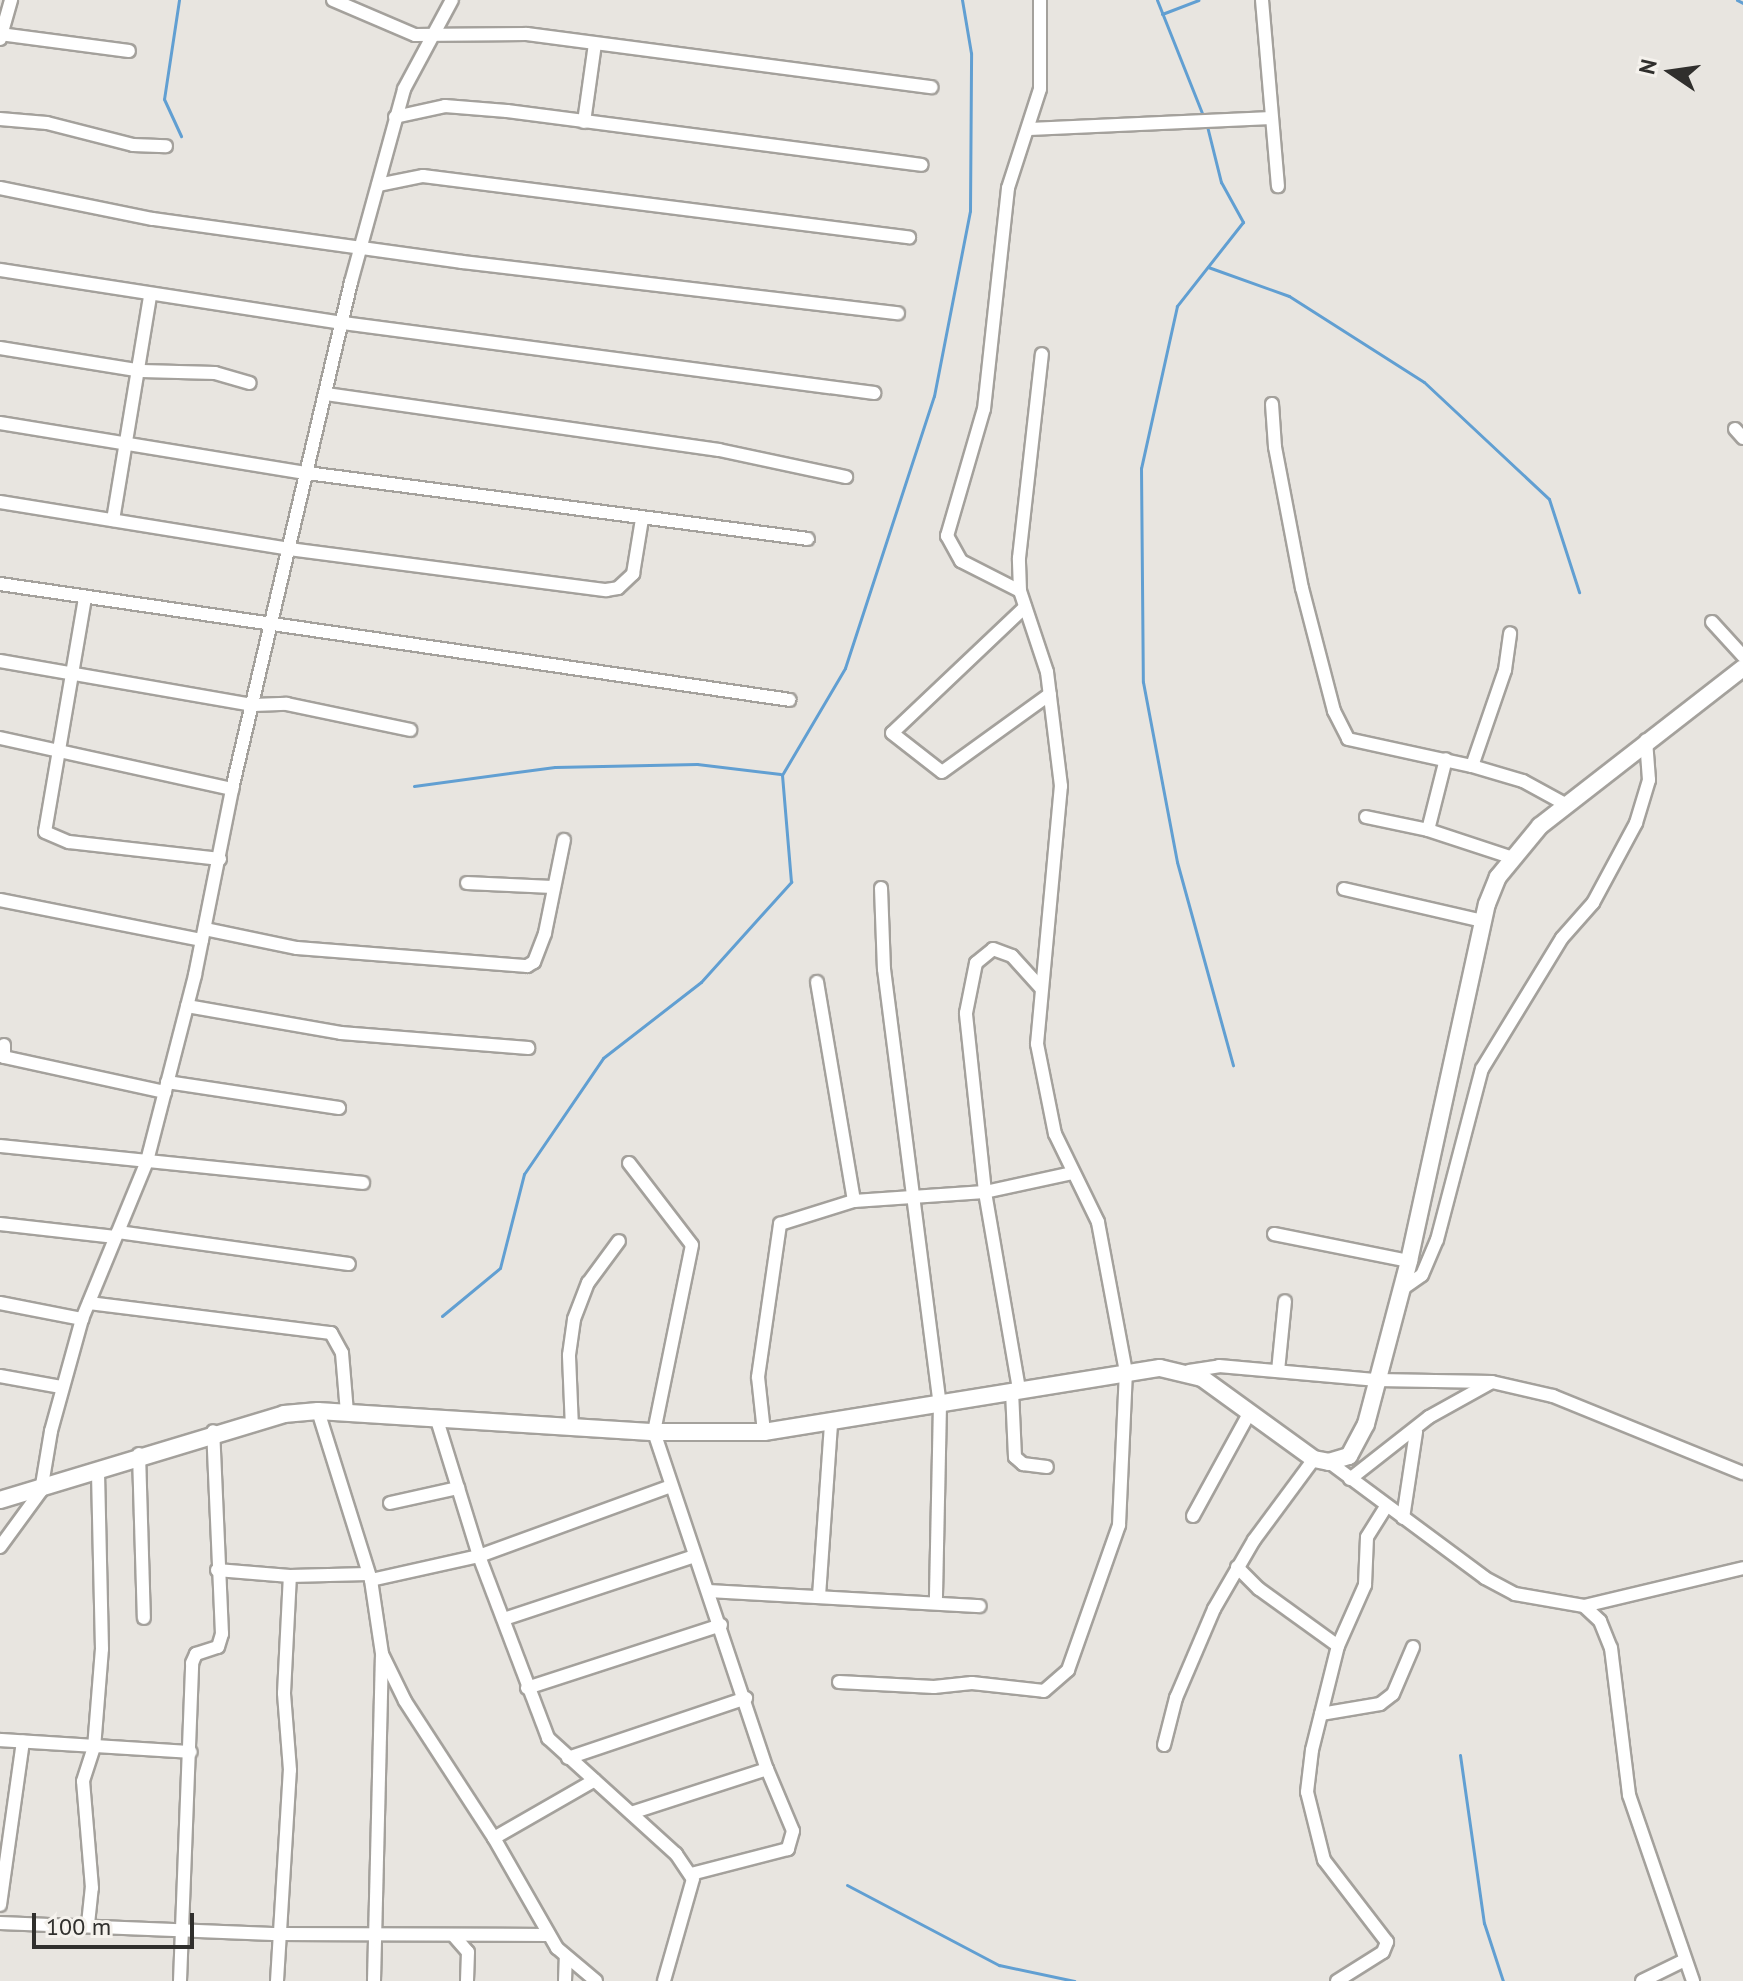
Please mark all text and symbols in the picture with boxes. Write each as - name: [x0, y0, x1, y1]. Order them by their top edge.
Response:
- north arrow: [1631, 32, 1711, 112]
- text: N: [1632, 56, 1663, 77]
- scale bar: [36, 1897, 198, 1947]
- text: 100 m: [46, 1911, 111, 1942]

